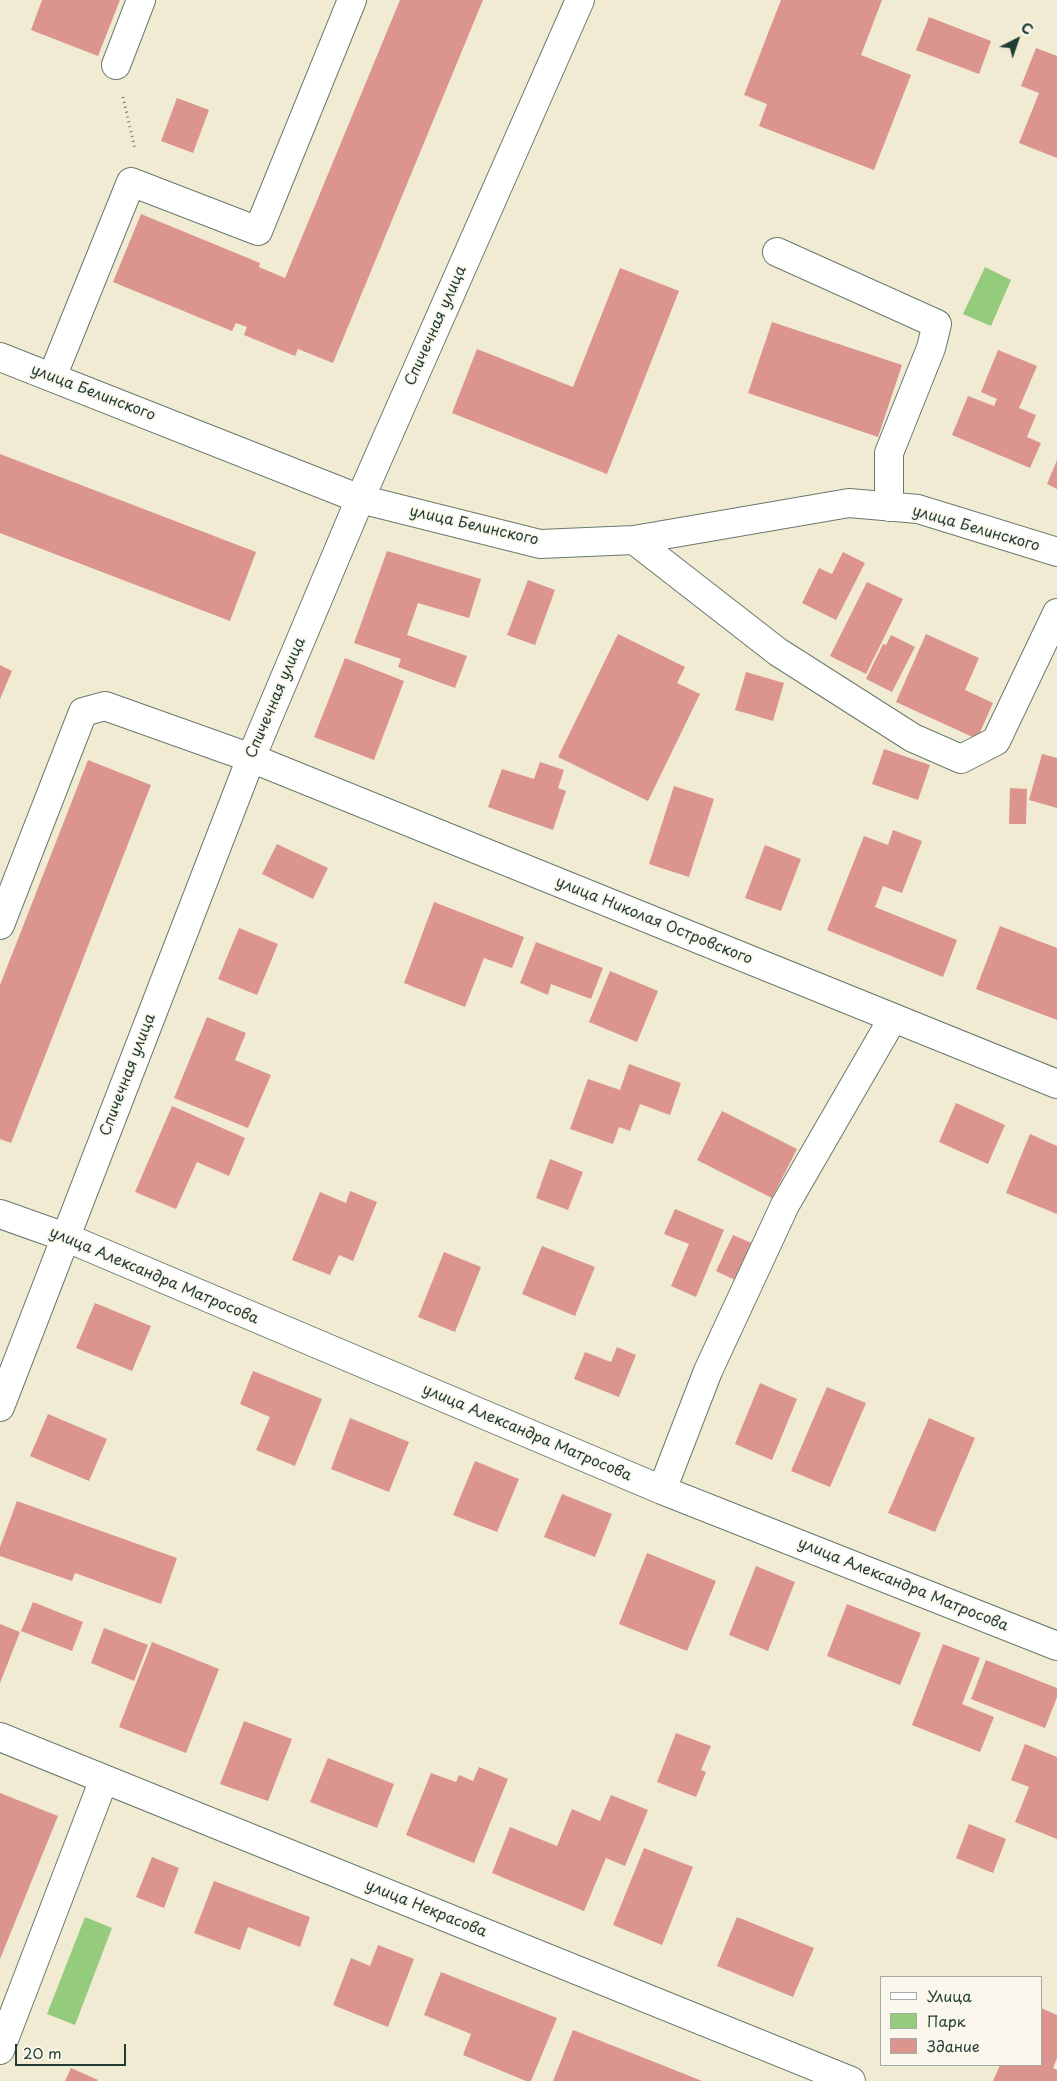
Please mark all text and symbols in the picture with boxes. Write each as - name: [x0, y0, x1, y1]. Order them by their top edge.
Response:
- north arrow: [992, 15, 1042, 65]
- text: С: [1016, 17, 1038, 40]
- street label: Спичечная улица: [401, 263, 471, 389]
- street label: улица Белинского: [28, 361, 158, 425]
- street label: улица Белинского: [408, 502, 540, 550]
- street label: улица Белинского: [910, 502, 1042, 556]
- street label: Спичечная улица: [242, 635, 310, 761]
- street label: улица Николая Островского: [553, 873, 755, 969]
- street label: Спичечная улица: [96, 1011, 160, 1139]
- street label: улица Александра Матросова: [47, 1224, 261, 1328]
- street label: улица Александра Матросова: [420, 1381, 634, 1485]
- street label: улица Александра Матросова: [795, 1534, 1011, 1636]
- street label: улица Некрасова: [363, 1876, 489, 1942]
- legend: [880, 1976, 1042, 2066]
- text: Улица: [927, 1984, 972, 2007]
- text: Парк: [927, 2009, 966, 2032]
- scale bar: [18, 2034, 129, 2066]
- text: Здание: [927, 2034, 980, 2057]
- text: 20 m: [23, 2041, 62, 2064]

